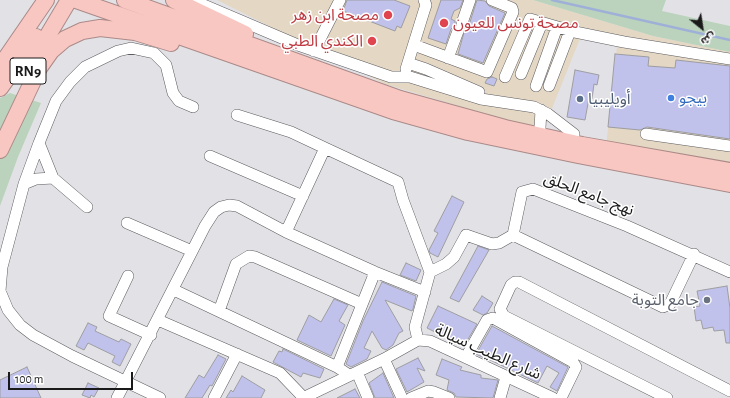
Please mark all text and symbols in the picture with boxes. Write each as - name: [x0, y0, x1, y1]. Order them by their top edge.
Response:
- place label: مصحة ابن زهر: [292, 5, 379, 25]
- north arrow: [682, 8, 722, 48]
- marker: مصحة ابن زهر: [382, 9, 394, 21]
- place label: مصحة تونس للعيون: [453, 13, 579, 33]
- marker: مصحة تونس للعيون: [438, 17, 450, 29]
- text: ش: [699, 30, 718, 47]
- place label: الكندي الطبي: [282, 31, 363, 51]
- marker: الكندي الطبي: [366, 35, 378, 47]
- road number: RN9: [10, 58, 46, 84]
- place label: بيجو: [679, 88, 707, 108]
- place label: أويليبيا: [588, 89, 631, 109]
- marker: بيجو: [666, 93, 676, 103]
- marker: أويليبيا: [575, 94, 585, 104]
- street label: نهج جامع الحلق: [541, 168, 637, 220]
- place label: جامع التوبة: [632, 290, 699, 310]
- marker: جامع التوبة: [702, 295, 712, 305]
- street label: شارع الطيب سيالة: [432, 320, 544, 384]
- scale bar: [10, 364, 135, 390]
- text: 100 m: [15, 373, 43, 385]

